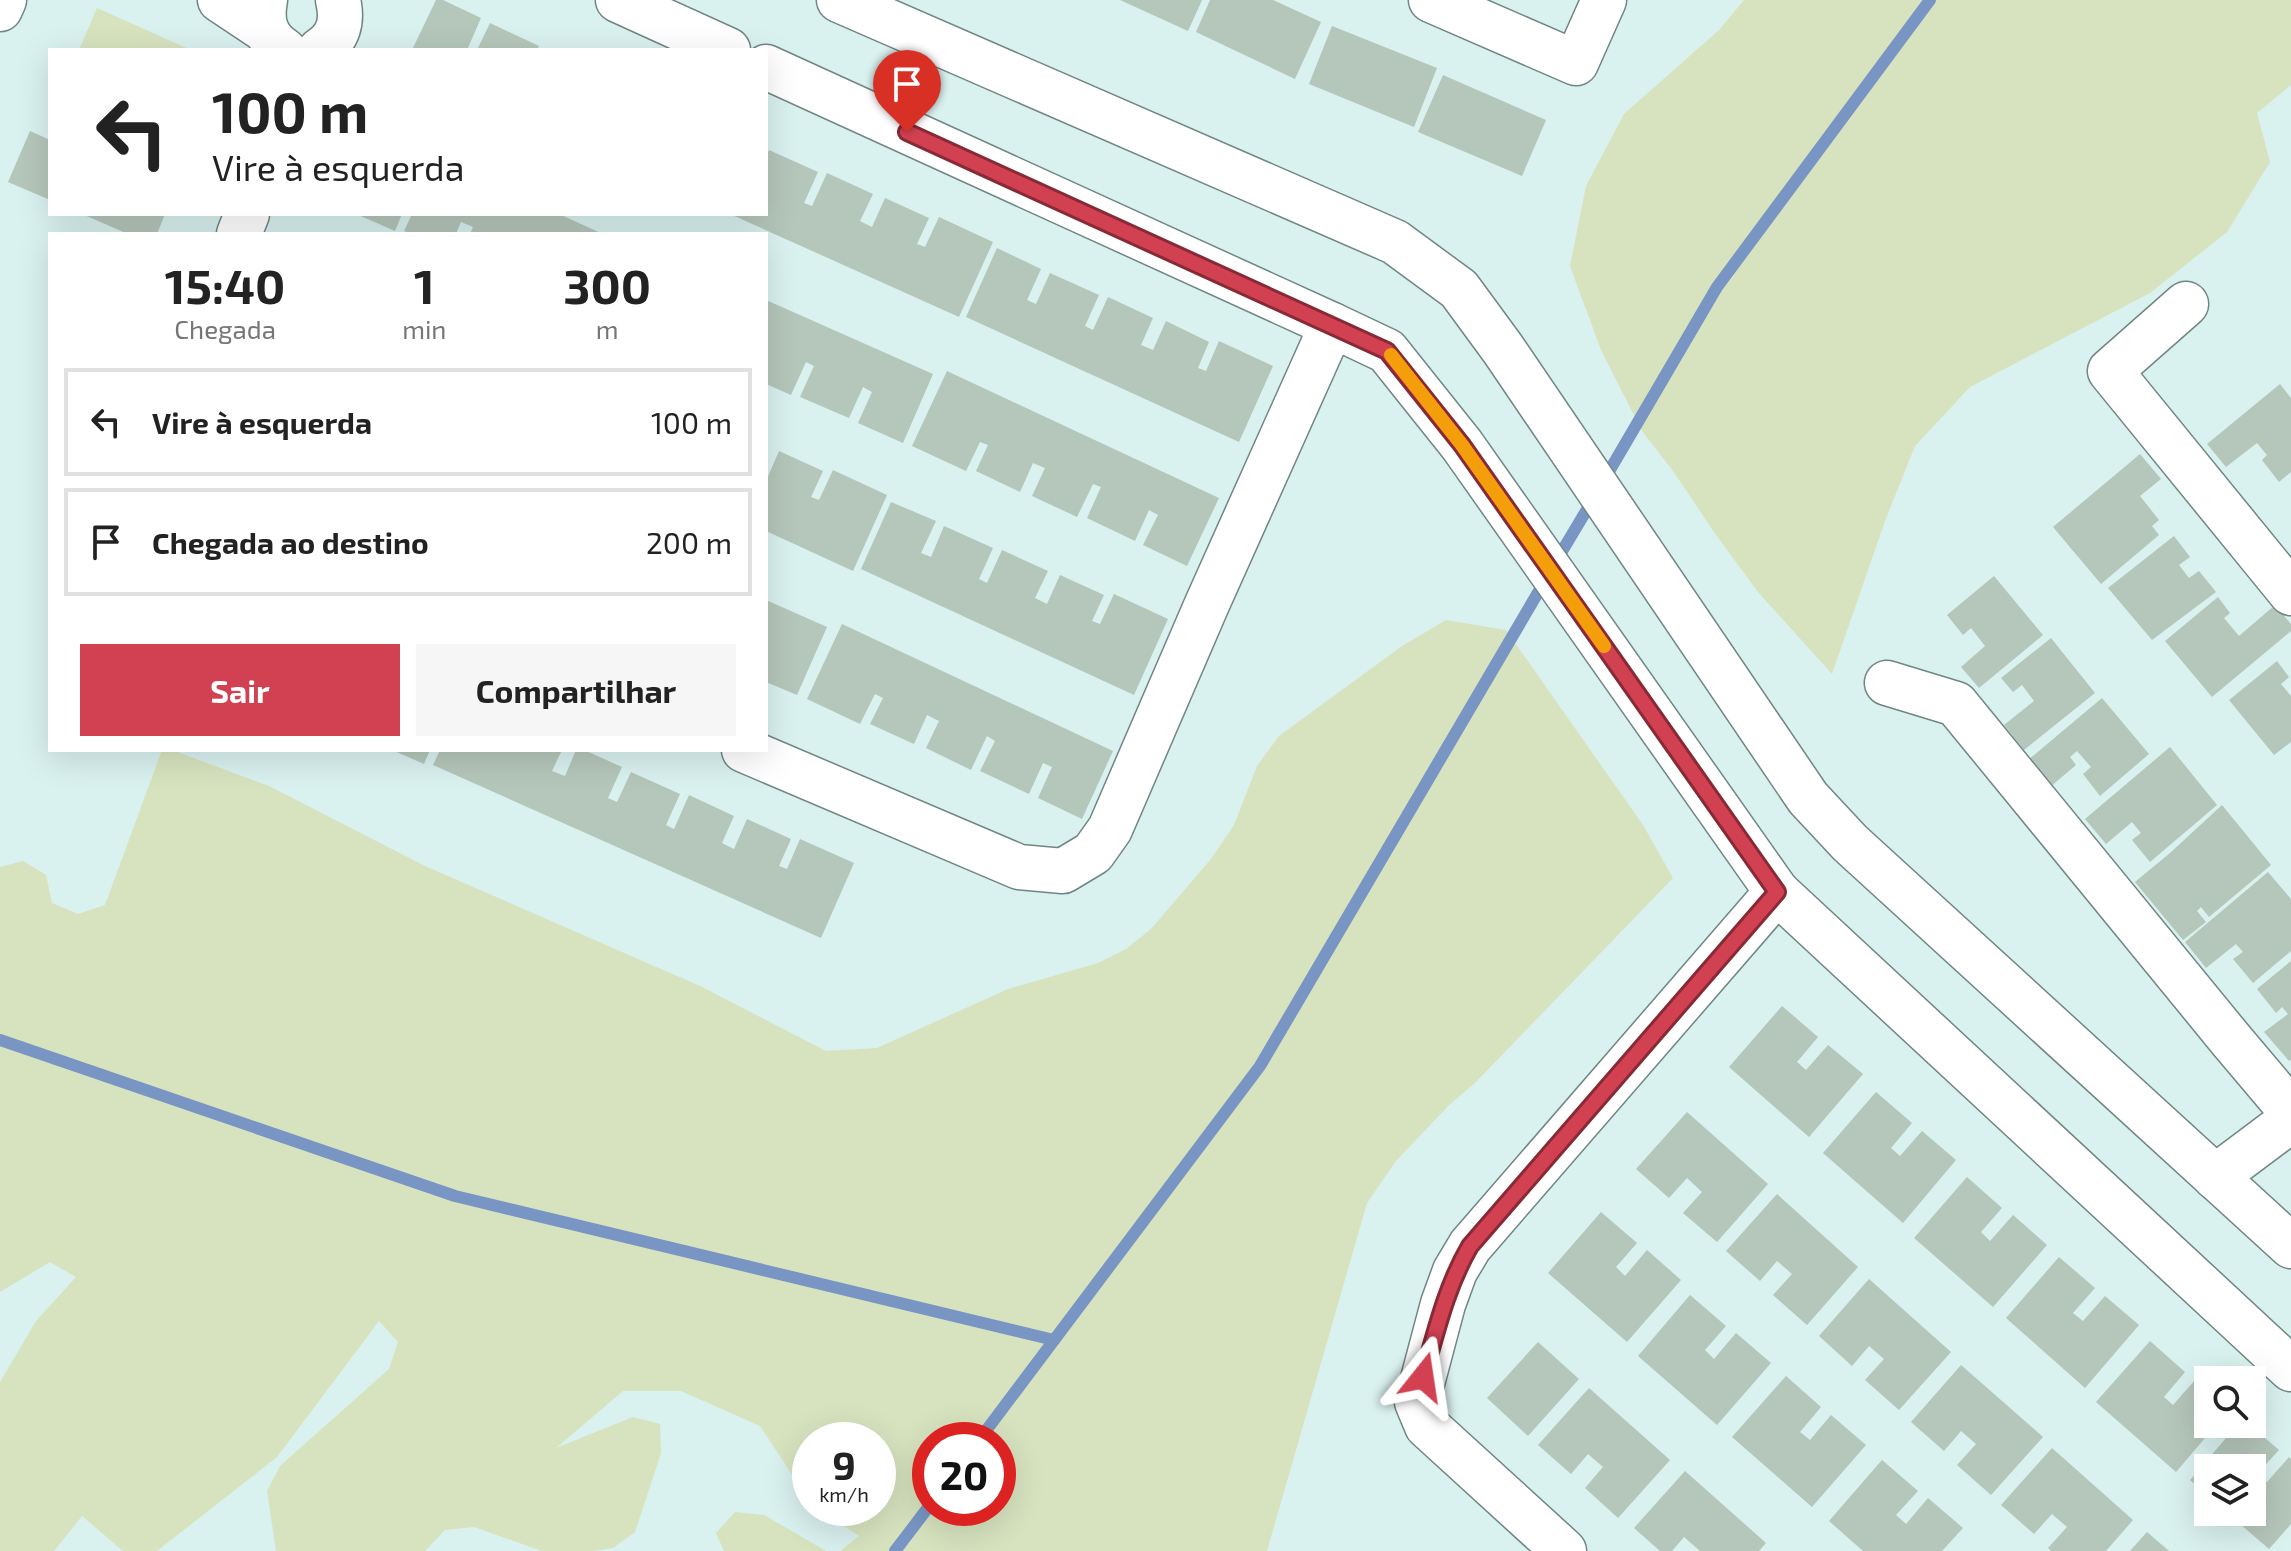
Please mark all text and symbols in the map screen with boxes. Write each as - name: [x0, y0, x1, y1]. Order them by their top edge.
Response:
- pin: [873, 50, 941, 132]
- icon: arrive: [885, 62, 929, 106]
- text: 100 m: [212, 77, 368, 144]
- icon: left: [80, 80, 184, 184]
- text: Vire à esquerda: [212, 145, 464, 188]
- text: 15:40: [165, 256, 285, 314]
- text: 1: [414, 256, 435, 314]
- text: 300: [563, 256, 651, 314]
- text: Chegada: [174, 313, 276, 344]
- text: min: [402, 313, 446, 344]
- text: m: [596, 313, 619, 344]
- icon: left: [84, 400, 128, 444]
- text: Vire à esquerda: [152, 404, 372, 440]
- text: 100 m: [651, 404, 732, 440]
- icon: arrive: [84, 520, 128, 564]
- text: Chegada ao destino: [152, 524, 429, 560]
- text: 200 m: [646, 524, 732, 560]
- button: Sair: [80, 644, 400, 736]
- button: Compartilhar: [416, 644, 736, 736]
- position arrow: [1381, 1335, 1465, 1419]
- map controls: [2194, 1366, 2266, 1526]
- button: search: [2194, 1366, 2266, 1438]
- speed limit sign: 20: [912, 1422, 1016, 1526]
- text: 9: [832, 1440, 856, 1488]
- button: layers: [2194, 1454, 2266, 1526]
- text: km/h: [819, 1482, 869, 1506]

